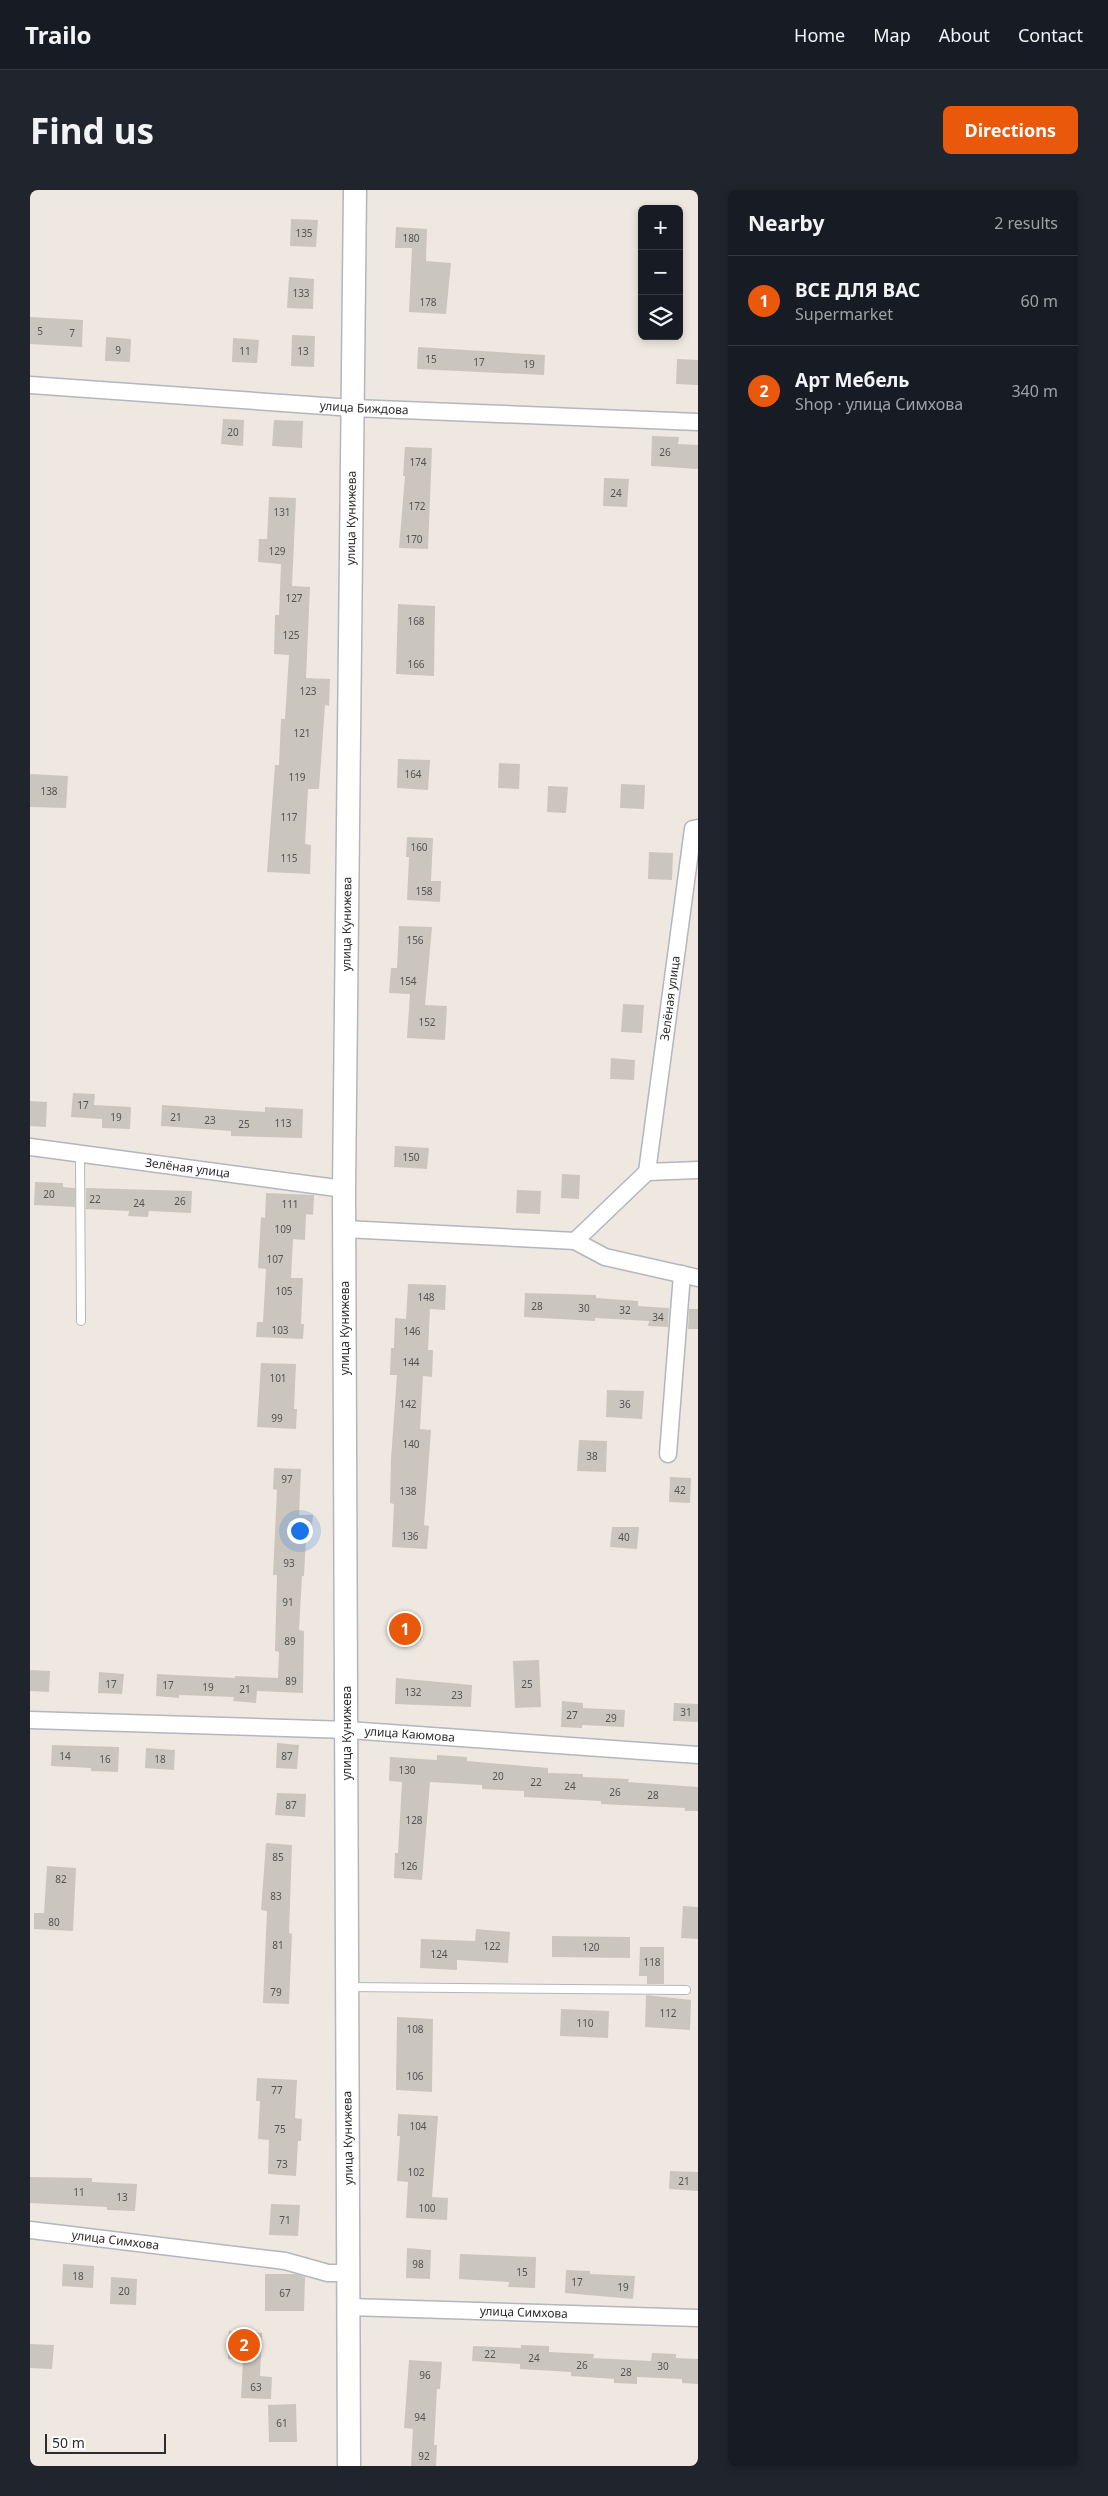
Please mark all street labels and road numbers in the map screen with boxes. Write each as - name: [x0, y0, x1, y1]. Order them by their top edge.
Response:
- street label: улица Биждова: [319, 397, 409, 418]
- street label: улица Кунижева: [342, 471, 360, 565]
- street label: улица Кунижева: [337, 877, 355, 971]
- street label: Зелёная улица: [656, 955, 684, 1042]
- street label: Зелёная улица: [144, 1153, 231, 1182]
- street label: улица Кунижева: [336, 1281, 353, 1375]
- street label: улица Кунижева: [338, 1686, 355, 1780]
- street label: улица Каюмова: [364, 1722, 456, 1746]
- street label: улица Кунижева: [338, 2091, 357, 2185]
- street label: улица Симхова: [71, 2226, 160, 2254]
- street label: улица Симхова: [480, 2302, 568, 2322]

